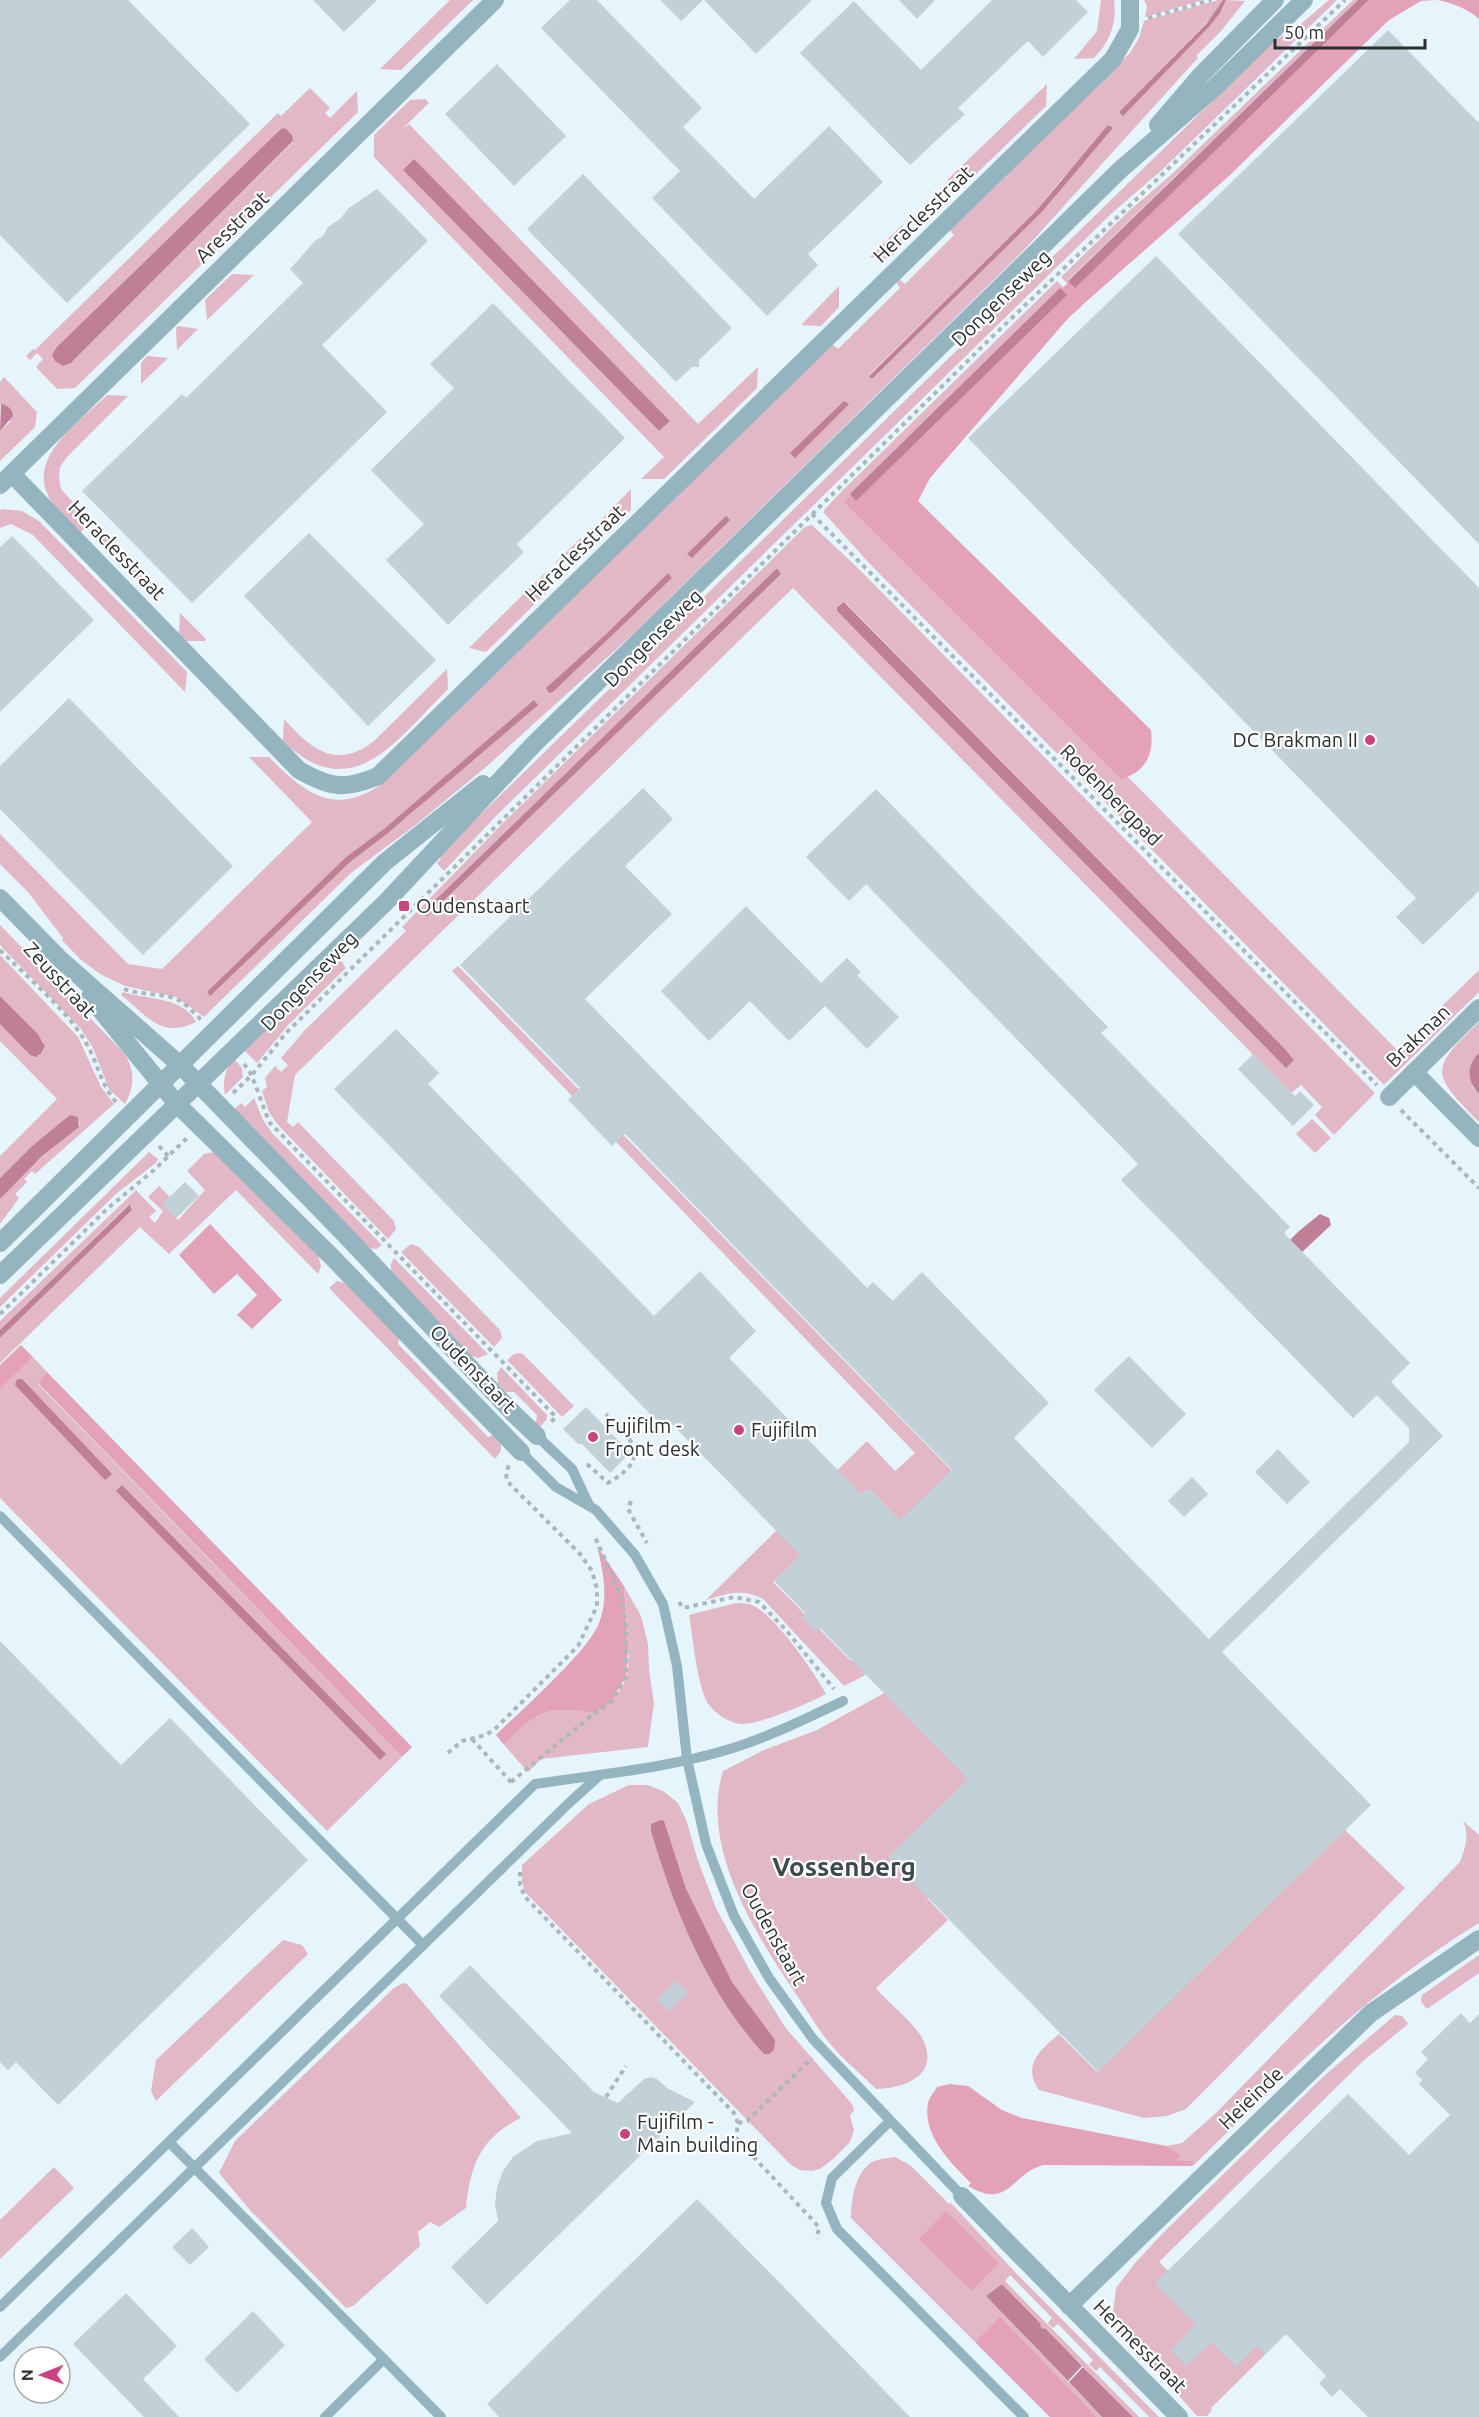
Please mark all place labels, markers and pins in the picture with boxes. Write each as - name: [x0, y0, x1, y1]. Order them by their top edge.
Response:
- place label: DC Brakman II: [1233, 728, 1358, 751]
- marker: DC Brakman II: [1363, 733, 1377, 747]
- place label: Oudenstaart: [416, 894, 530, 917]
- marker: Oudenstaart: [397, 899, 411, 913]
- place label: Fujifilm - Front desk: [605, 1414, 700, 1460]
- place label: Fujifilm: [751, 1418, 817, 1441]
- marker: Fujifilm: [732, 1423, 746, 1437]
- marker: Fujifilm - Front desk: [586, 1430, 600, 1444]
- place label: Fujifilm - Main building: [637, 2110, 758, 2156]
- marker: Fujifilm - Main building: [618, 2127, 632, 2141]

